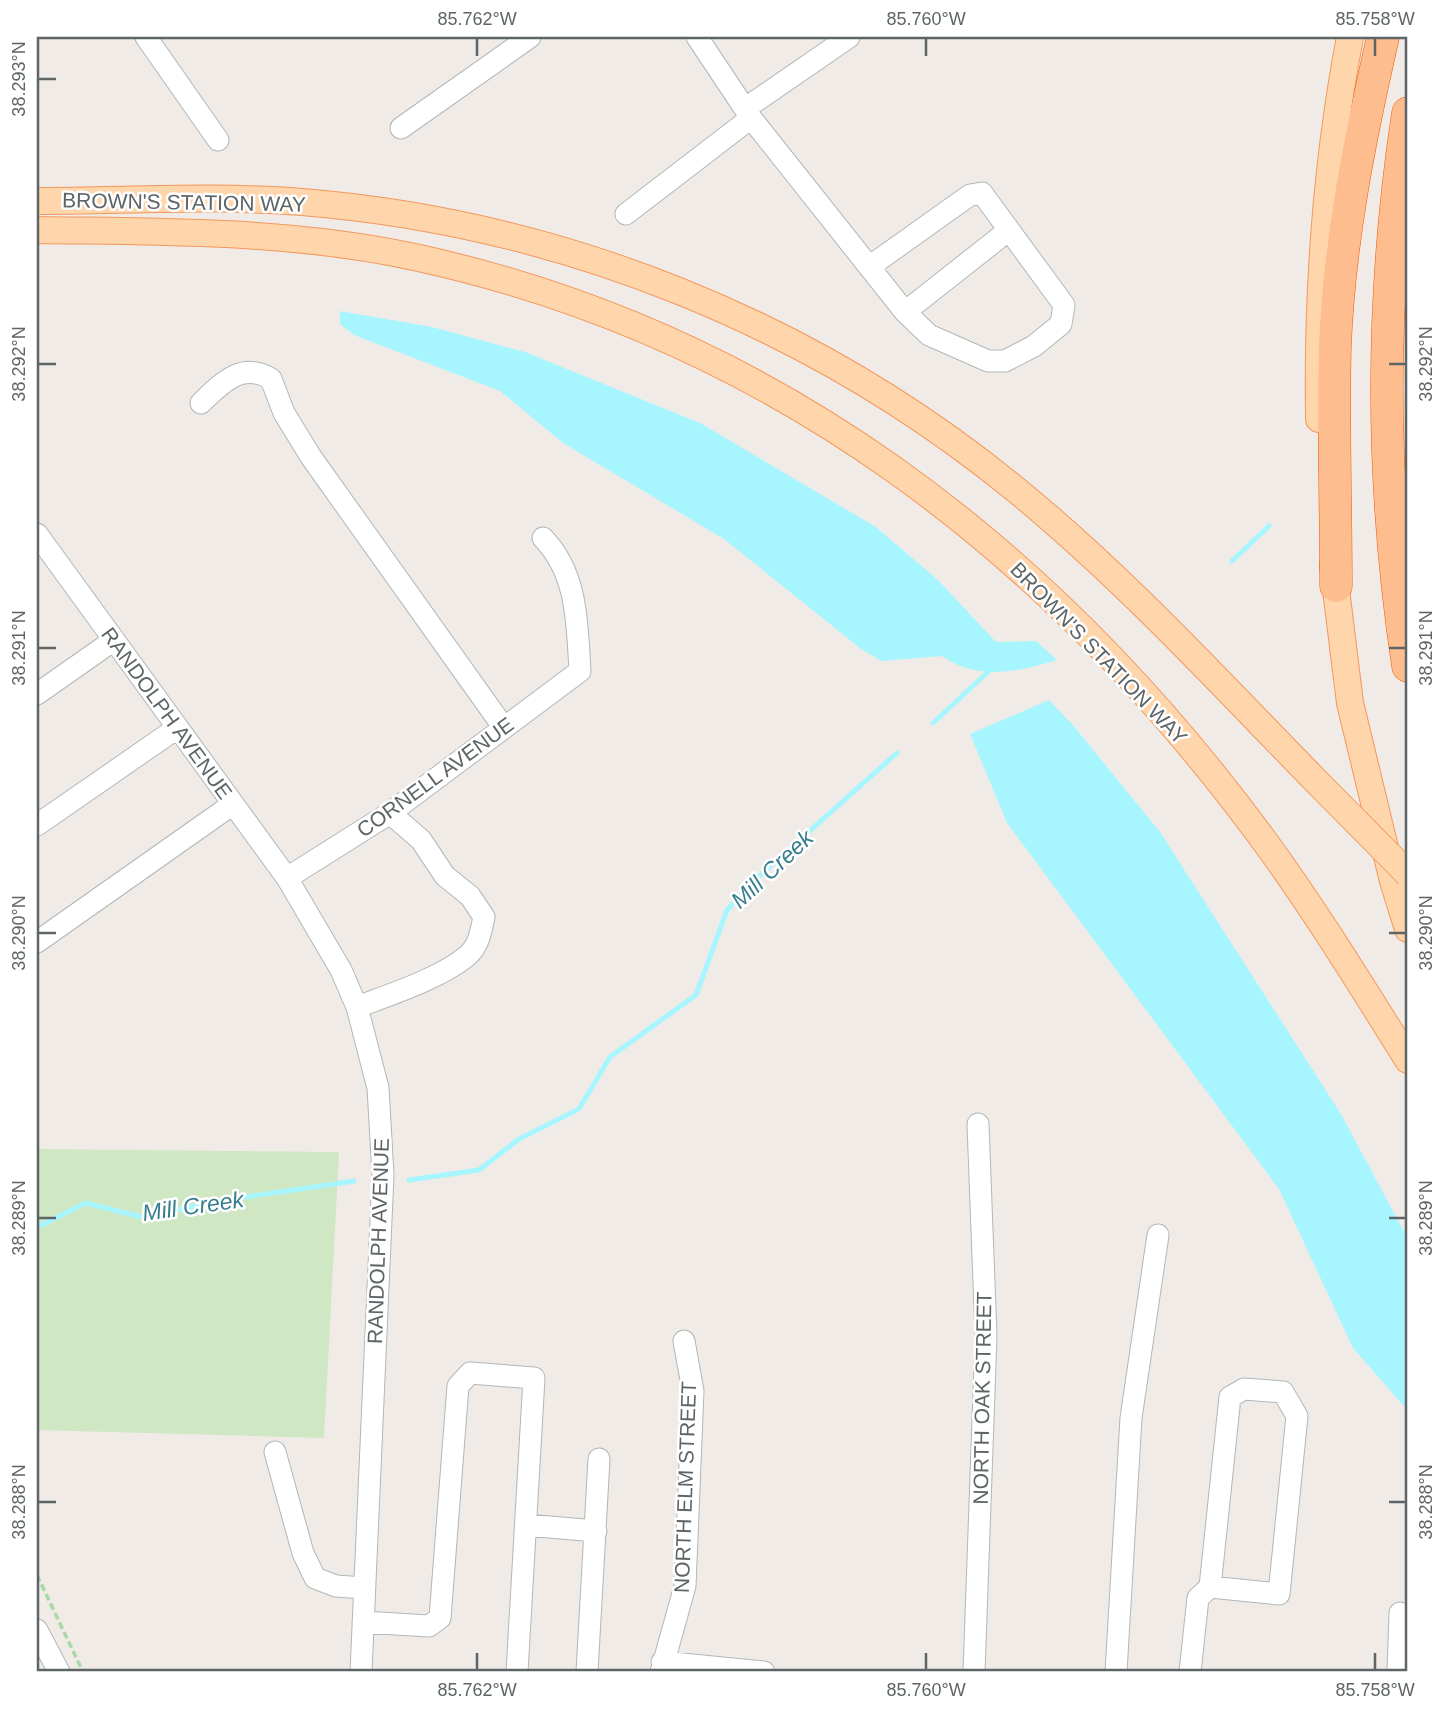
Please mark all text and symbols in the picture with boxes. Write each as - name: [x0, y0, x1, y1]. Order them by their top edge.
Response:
- text: 85.762°W: [437, 9, 517, 29]
- text: 85.760°W: [886, 9, 966, 29]
- text: 85.758°W: [1335, 9, 1415, 29]
- text: 38.293°N: [9, 41, 29, 117]
- street label: BROWN'S STATION WAY: [62, 188, 306, 216]
- text: 38.292°N: [9, 326, 29, 402]
- text: 38.292°N: [1416, 326, 1436, 402]
- street label: BROWN'S STATION WAY: [1006, 557, 1192, 749]
- text: 38.291°N: [9, 610, 29, 686]
- text: 38.291°N: [1416, 610, 1436, 686]
- street label: RANDOLPH AVENUE: [97, 623, 237, 803]
- street label: CORNELL AVENUE: [352, 712, 518, 842]
- water label: Mill Creek: [726, 824, 819, 913]
- text: 38.290°N: [9, 895, 29, 971]
- text: 38.290°N: [1416, 895, 1436, 971]
- street label: RANDOLPH AVENUE: [363, 1138, 393, 1344]
- text: 38.289°N: [9, 1180, 29, 1256]
- text: 38.289°N: [1416, 1180, 1436, 1256]
- water label: Mill Creek: [141, 1186, 247, 1226]
- street label: NORTH OAK STREET: [969, 1291, 995, 1505]
- street label: NORTH ELM STREET: [670, 1381, 700, 1593]
- text: 38.288°N: [9, 1464, 29, 1540]
- text: 38.288°N: [1416, 1464, 1436, 1540]
- text: 85.762°W: [437, 1680, 517, 1700]
- text: 85.760°W: [886, 1680, 966, 1700]
- text: 85.758°W: [1335, 1680, 1415, 1700]

